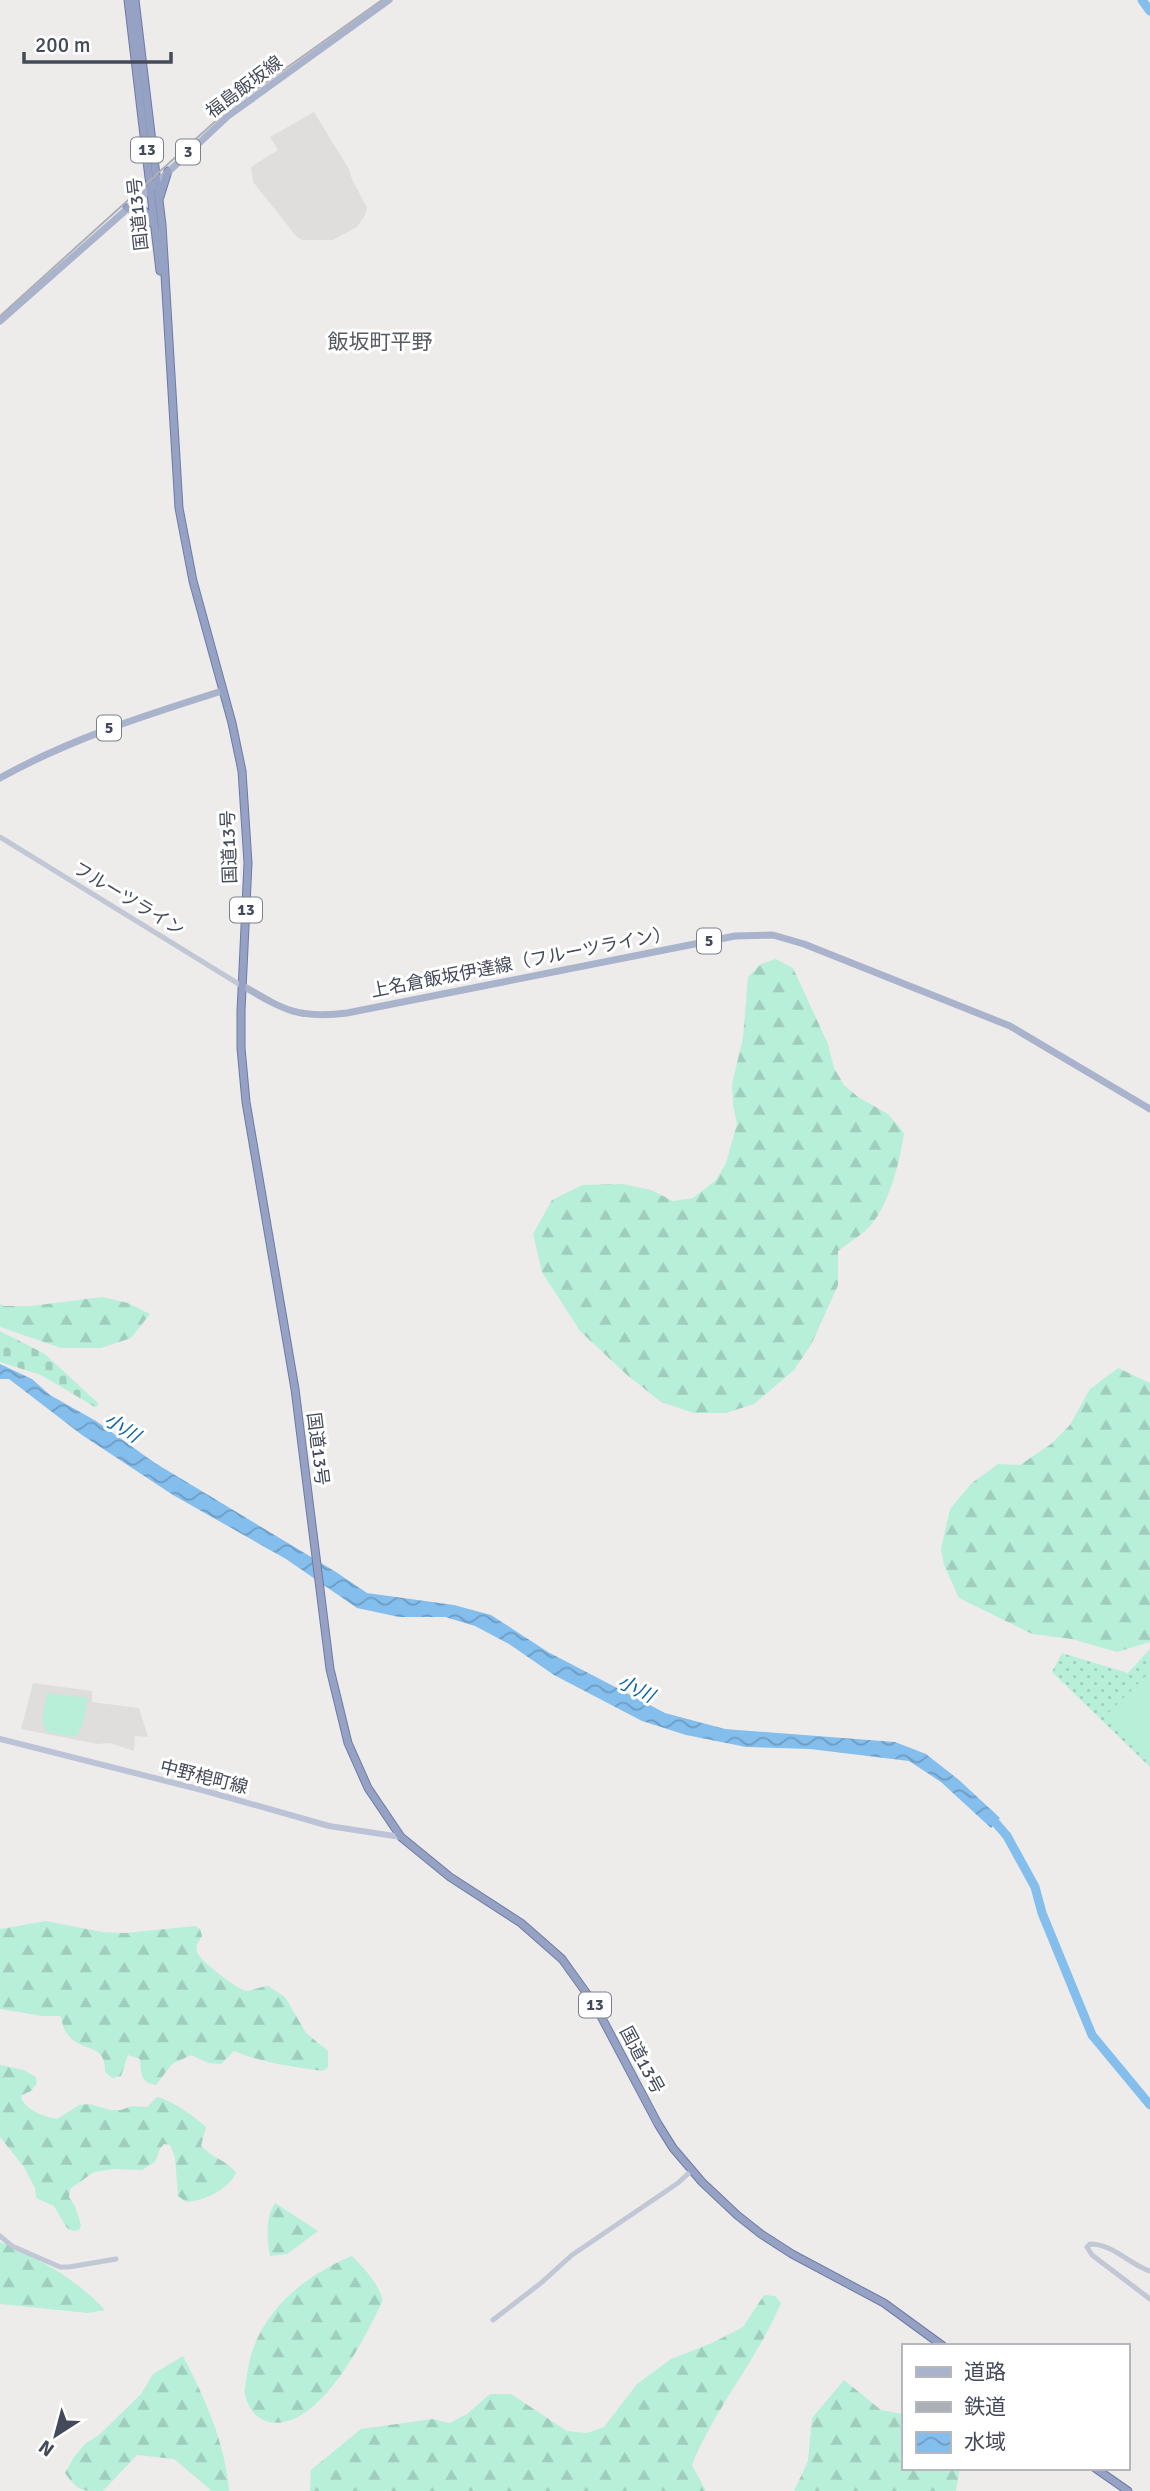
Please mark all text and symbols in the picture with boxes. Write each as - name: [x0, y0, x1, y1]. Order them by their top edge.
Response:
- scale bar: [24, 21, 172, 65]
- text: 200 m: [35, 32, 90, 58]
- street label: 福島飯坂線: [201, 51, 287, 123]
- road number: 13: [131, 138, 163, 162]
- road number: 3: [176, 140, 200, 164]
- street label: 国道13号: [123, 176, 153, 252]
- district label: 飯坂町平野: [328, 329, 433, 355]
- road number: 5: [97, 716, 121, 740]
- street label: 国道13号: [217, 810, 241, 884]
- street label: フルーツライン: [69, 857, 189, 941]
- road number: 13: [230, 898, 262, 922]
- street label: 上名倉飯坂伊達線（フルーツライン）: [369, 922, 673, 1002]
- road number: 5: [697, 928, 721, 953]
- water label: 小川: [100, 1408, 146, 1449]
- street label: 国道13号: [303, 1411, 333, 1487]
- water label: 小川: [614, 1670, 660, 1709]
- street label: 中野梍町線: [158, 1755, 250, 1799]
- road number: 13: [579, 1993, 611, 2018]
- street label: 国道13号: [615, 2022, 669, 2098]
- legend: [902, 2344, 1129, 2470]
- text: 道路: [964, 2359, 1006, 2385]
- text: 鉄道: [964, 2394, 1006, 2420]
- north arrow: [21, 2400, 91, 2470]
- text: 水域: [964, 2429, 1006, 2455]
- text: N: [34, 2434, 59, 2462]

